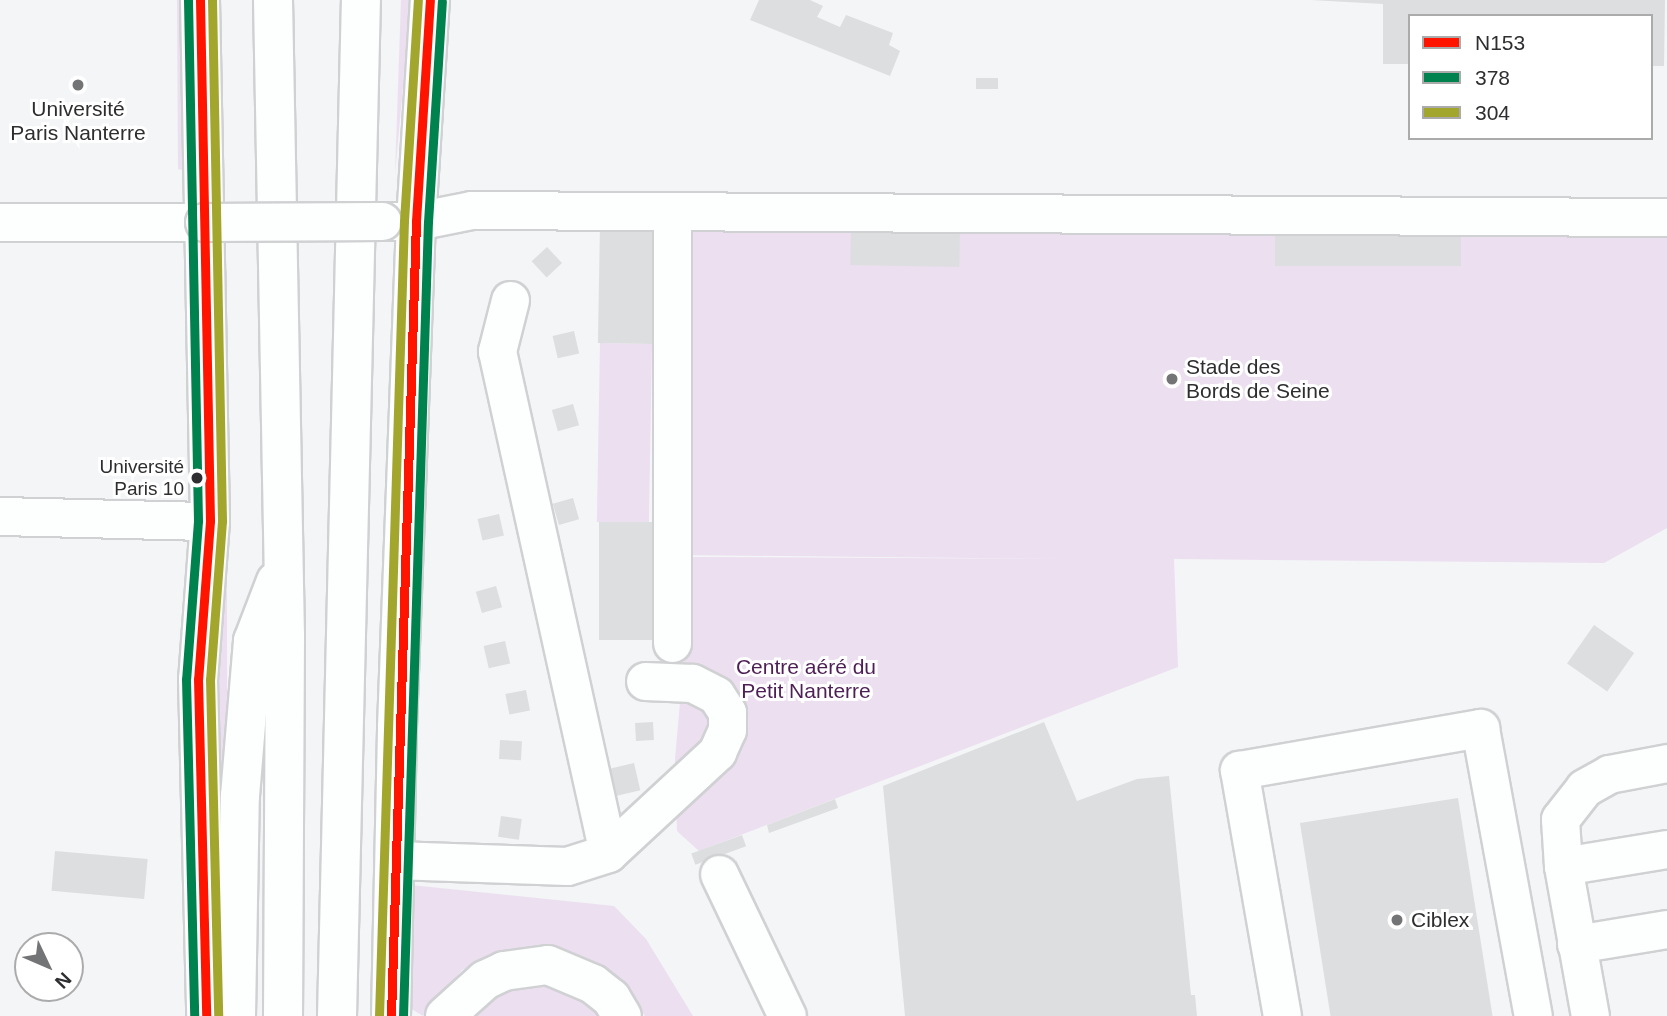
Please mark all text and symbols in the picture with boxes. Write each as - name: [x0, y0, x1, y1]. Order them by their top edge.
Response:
- legend: [1408, 14, 1653, 140]
- text: N153: [1475, 31, 1525, 54]
- text: 378: [1475, 66, 1510, 89]
- marker: Université Paris Nanterre: [70, 77, 86, 93]
- place label: Université Paris Nanterre: [10, 96, 146, 146]
- text: 304: [1475, 101, 1510, 124]
- place label: Stade des Bords de Seine: [1186, 354, 1330, 404]
- marker: Stade des Bords de Seine: [1164, 371, 1180, 387]
- place label: Université Paris 10: [100, 456, 184, 500]
- marker: Université Paris 10: [190, 471, 204, 485]
- park label: Centre aéré du Petit Nanterre: [736, 654, 876, 704]
- place label: Ciblex: [1411, 907, 1469, 933]
- marker: Ciblex: [1389, 912, 1405, 928]
- north arrow: [14, 932, 84, 1002]
- text: N: [51, 968, 75, 993]

